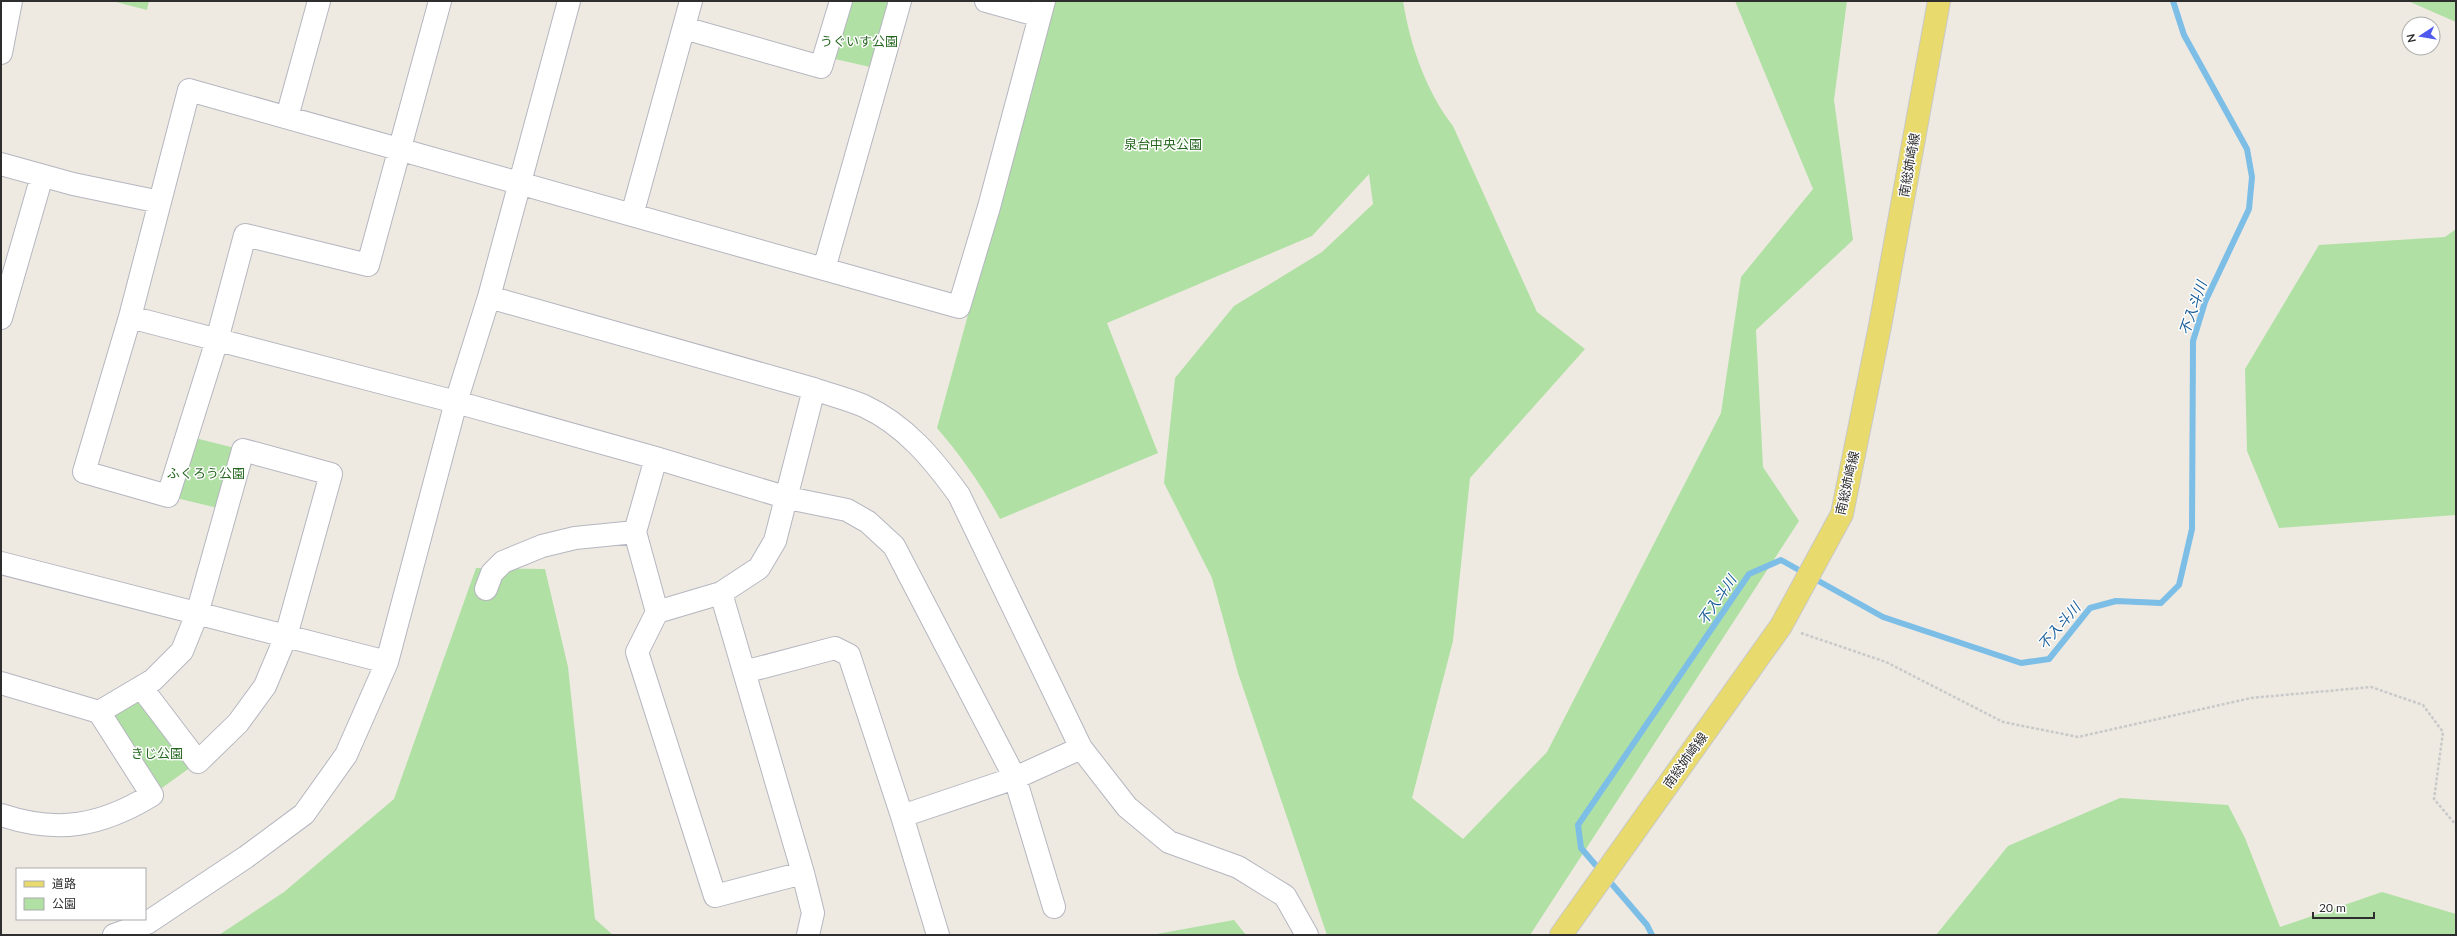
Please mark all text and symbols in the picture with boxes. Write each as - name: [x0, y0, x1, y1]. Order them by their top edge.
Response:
- north arrow: [2401, 16, 2441, 56]
- park label: うぐいす公園: [820, 33, 898, 49]
- text: N: [2403, 33, 2418, 44]
- street label: 南総姉崎線: [1895, 132, 1923, 198]
- park label: 泉台中央公園: [1124, 136, 1202, 152]
- water label: 不入斗川: [2175, 277, 2210, 337]
- street label: 南総姉崎線: [1832, 450, 1862, 516]
- park label: ふくろう公園: [167, 465, 245, 481]
- water label: 不入斗川: [1694, 570, 1740, 628]
- water label: 不入斗川: [2034, 597, 2085, 652]
- street label: 南総姉崎線: [1659, 729, 1711, 791]
- park label: きじ公園: [131, 745, 183, 761]
- legend: [16, 868, 146, 920]
- text: 道路: [52, 876, 76, 891]
- scale bar: [2313, 894, 2374, 920]
- text: 公園: [52, 896, 76, 911]
- text: 20 m: [2319, 900, 2346, 915]

